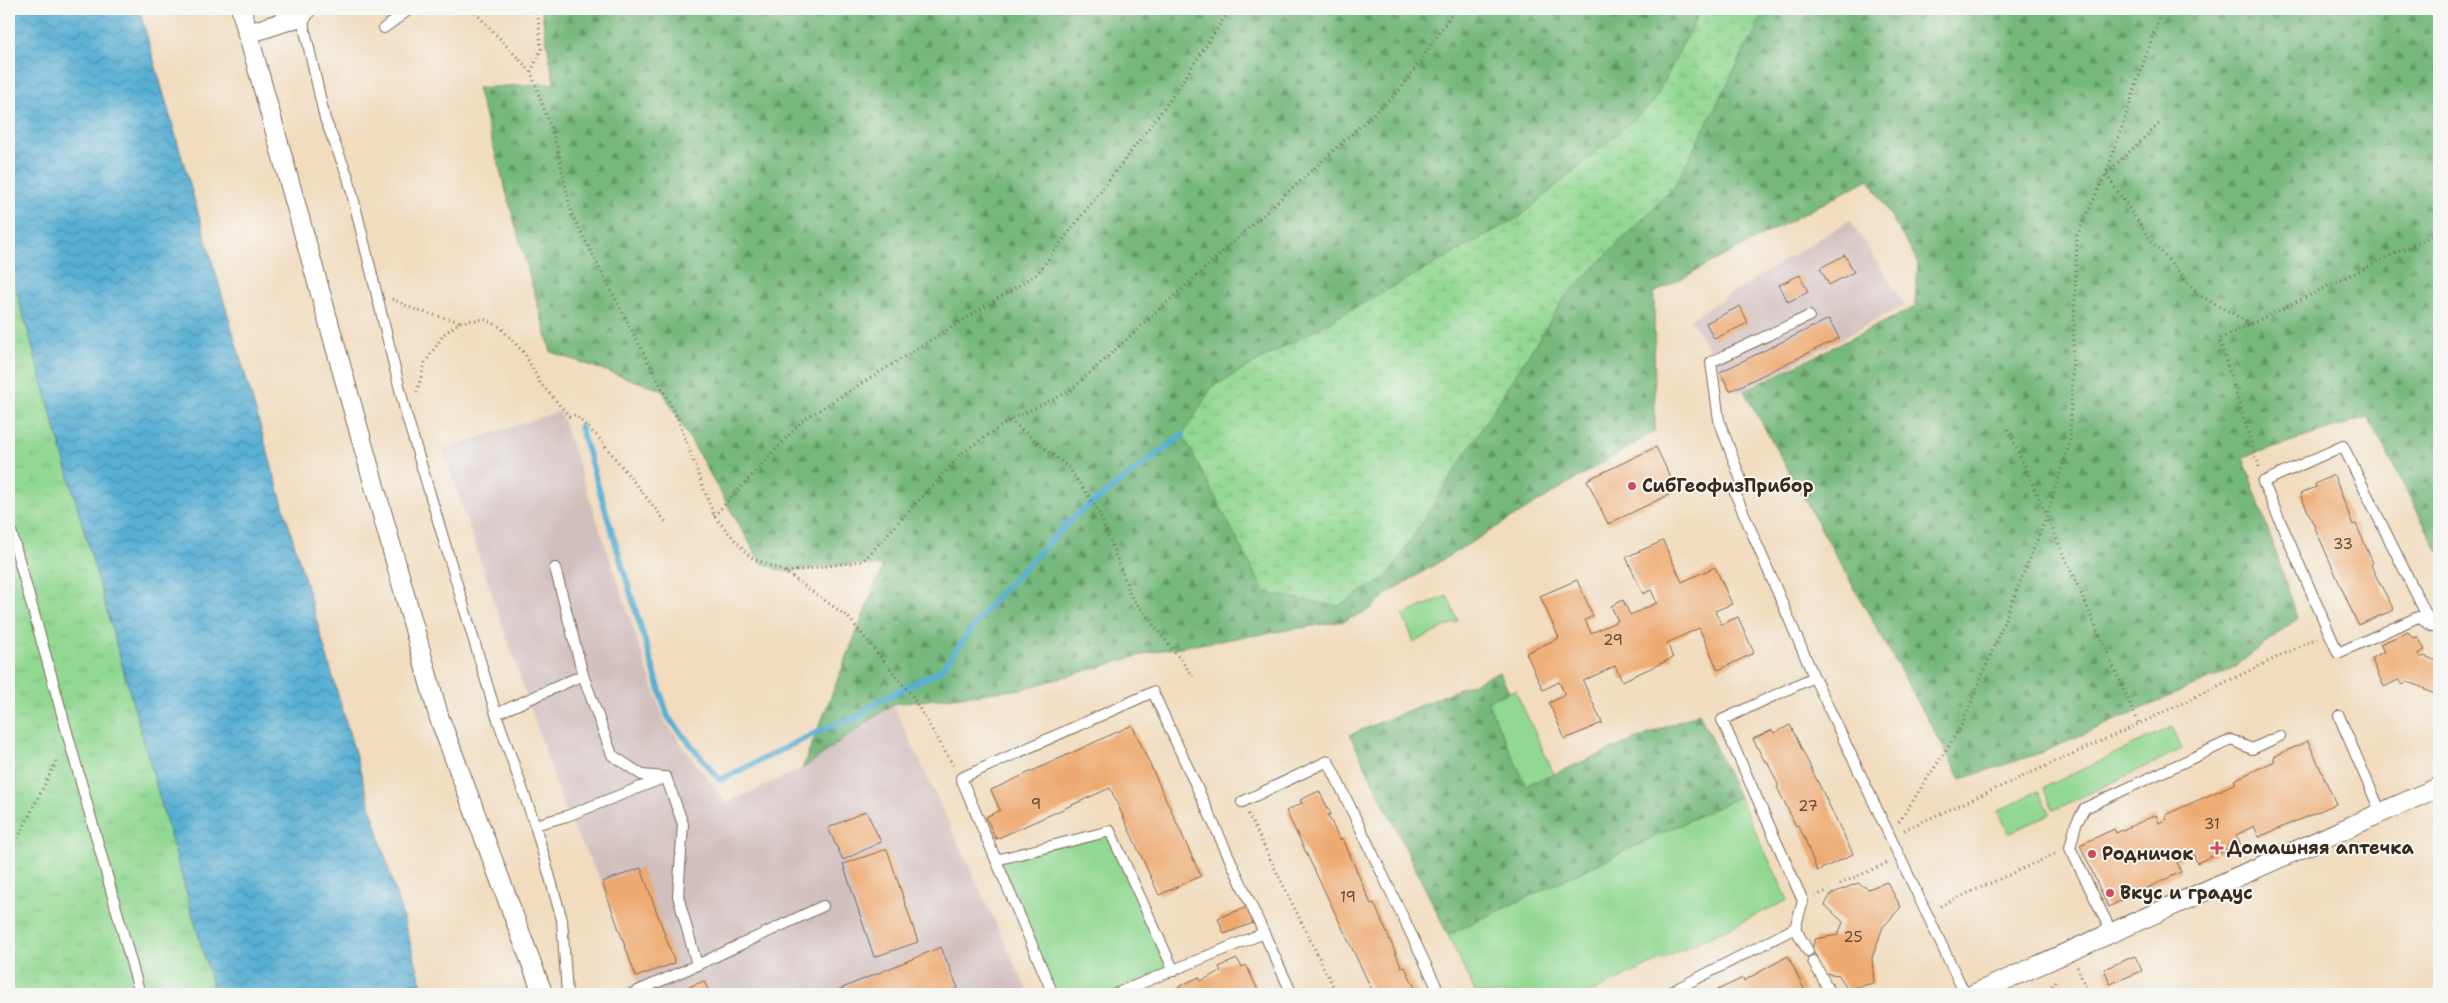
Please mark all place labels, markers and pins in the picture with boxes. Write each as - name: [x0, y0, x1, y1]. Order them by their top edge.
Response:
- place label: СибГеофизПрибор: [1642, 474, 1814, 498]
- marker: СибГеофизПрибор: [1626, 480, 1638, 492]
- place label: Домашняя аптечка: [2227, 836, 2414, 860]
- place label: Родничок: [2102, 842, 2194, 866]
- marker: Домашняя аптечка: [2211, 842, 2223, 854]
- marker: Родничок: [2086, 848, 2098, 860]
- place label: Вкус и градус: [2120, 881, 2253, 905]
- marker: Вкус и градус: [2104, 887, 2116, 899]

